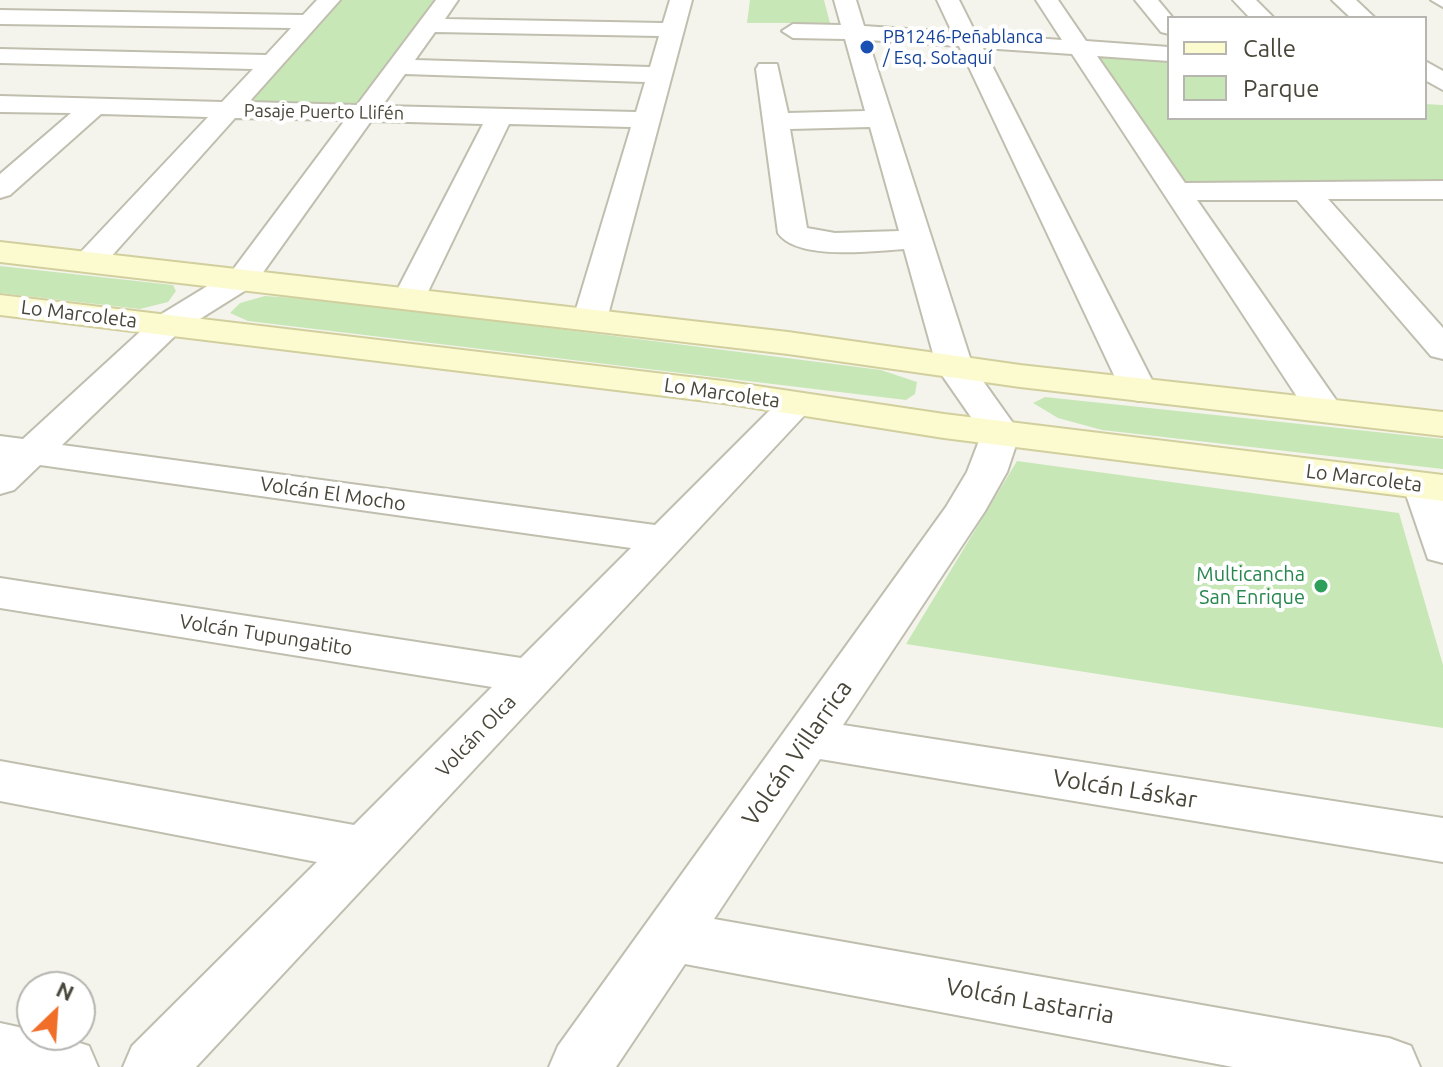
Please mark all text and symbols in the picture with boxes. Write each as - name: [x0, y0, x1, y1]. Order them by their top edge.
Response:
- legend: [1167, 16, 1427, 120]
- place label: PB1246-Peñablanca / Esq. Sotaquí: [883, 26, 1043, 68]
- text: Calle: [1243, 35, 1296, 62]
- marker: PB1246-Peñablanca / Esq. Sotaquí: [858, 38, 876, 56]
- text: Parque: [1243, 75, 1320, 102]
- street label: Pasaje Puerto Llifén: [244, 100, 404, 124]
- street label: Lo Marcoleta: [19, 295, 139, 333]
- street label: Lo Marcoleta: [662, 373, 782, 413]
- street label: Lo Marcoleta: [1304, 459, 1424, 497]
- street label: Volcán El Mocho: [259, 472, 407, 516]
- place label: Multicancha San Enrique: [1196, 562, 1305, 609]
- marker: Multicancha San Enrique: [1312, 577, 1330, 595]
- street label: Volcán Tupungatito: [178, 609, 354, 661]
- street label: Volcán Villarrica: [736, 674, 858, 832]
- street label: Volcán Olca: [431, 690, 521, 782]
- street label: Volcán Láskar: [1051, 763, 1199, 815]
- north arrow: [16, 971, 96, 1051]
- street label: Volcán Lastarria: [944, 972, 1116, 1030]
- text: N: [53, 976, 78, 1005]

